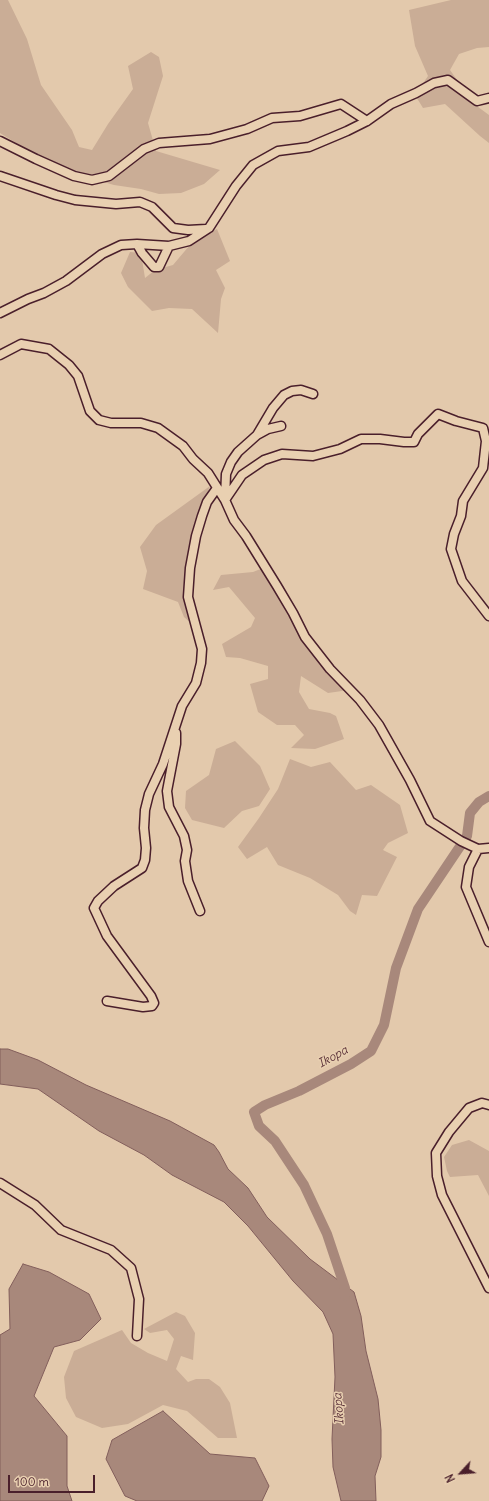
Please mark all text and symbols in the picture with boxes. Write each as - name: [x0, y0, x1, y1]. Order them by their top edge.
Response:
- water label: Ikopa: [316, 1043, 350, 1071]
- water label: Ikopa: [331, 1393, 347, 1425]
- north arrow: [441, 1453, 481, 1493]
- scale bar: [10, 1467, 97, 1493]
- text: N: [442, 1472, 458, 1485]
- text: 100 m: [15, 1474, 49, 1489]

